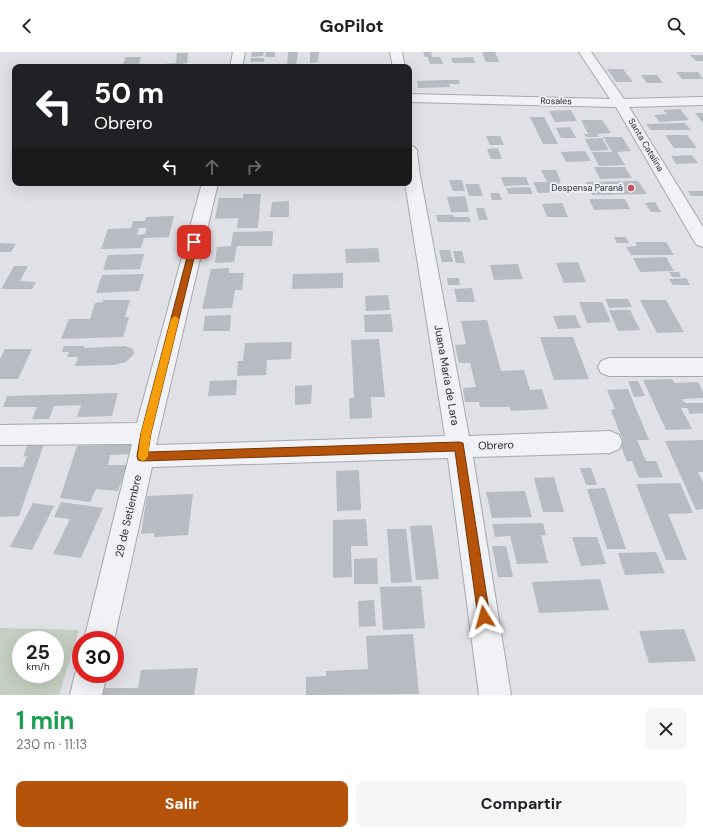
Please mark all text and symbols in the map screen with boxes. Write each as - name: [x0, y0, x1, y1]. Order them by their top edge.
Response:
- text: GoPilot: [319, 14, 384, 38]
- icon: back: [16, 15, 38, 37]
- icon: search: [665, 15, 687, 37]
- text: 50 m: [94, 75, 164, 112]
- icon: left: [28, 80, 80, 132]
- street label: Rosales: [540, 95, 572, 107]
- text: Obrero: [94, 111, 153, 135]
- street label: Santa Catalina: [625, 116, 667, 174]
- icon: left: [159, 156, 181, 178]
- icon: ahead: [201, 156, 223, 178]
- icon: right: [243, 156, 265, 178]
- place label: Despensa Paraná: [551, 182, 623, 194]
- marker: Despensa Paraná: [626, 183, 636, 193]
- pin: [177, 225, 211, 259]
- icon: arrive: [183, 231, 205, 253]
- street label: Juana Maria de Lara: [431, 324, 463, 426]
- street label: Obrero: [478, 437, 514, 453]
- street label: 29 de Setiembre: [112, 473, 144, 559]
- position arrow: [463, 596, 505, 638]
- speed limit sign: 30: [72, 631, 124, 683]
- text: 25: [26, 639, 50, 665]
- text: km/h: [26, 660, 50, 673]
- text: 1 min: [16, 705, 74, 736]
- button: close: [645, 708, 687, 750]
- text: 230 m · 11:13: [16, 736, 87, 753]
- button: Salir: [16, 781, 348, 827]
- button: Compartir: [356, 781, 687, 827]

